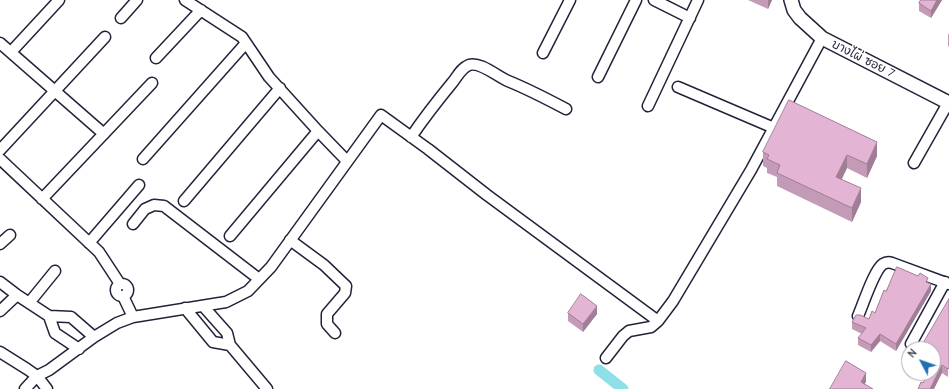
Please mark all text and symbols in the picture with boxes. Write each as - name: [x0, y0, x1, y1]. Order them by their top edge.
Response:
- street label: บางไผ่ ซอย 7: [829, 37, 897, 81]
- north arrow: [901, 341, 941, 381]
- text: N: [905, 346, 920, 360]

